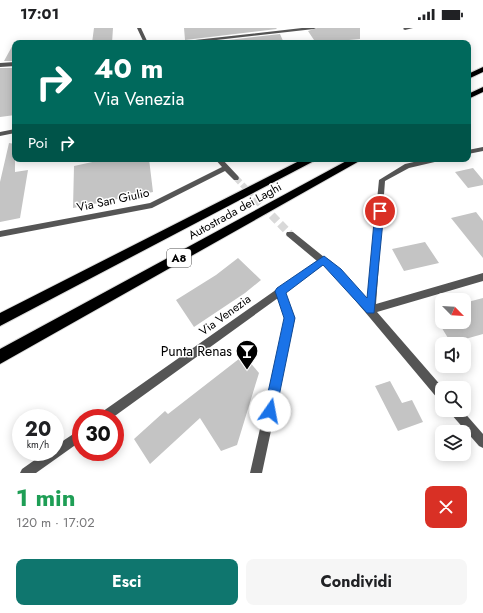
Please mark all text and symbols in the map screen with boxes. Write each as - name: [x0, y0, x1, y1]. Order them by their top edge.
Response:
- text: 17:01: [20, 3, 59, 25]
- text: 40 m: [94, 48, 163, 89]
- icon: right: [28, 56, 80, 108]
- text: Via Venezia: [94, 86, 184, 112]
- text: Poi: [28, 132, 48, 154]
- icon: right: [56, 132, 78, 154]
- street label: Autostrada dei Laghi: [185, 178, 285, 244]
- street label: Via San Giulio: [75, 183, 151, 216]
- pin: [363, 194, 397, 228]
- icon: arrive: [369, 200, 391, 222]
- road number: A8: [167, 249, 191, 267]
- street label: Via Venezia: [195, 290, 255, 340]
- north arrow: [435, 293, 471, 329]
- map controls: [435, 293, 471, 461]
- button: sound: [435, 337, 471, 373]
- bar icon: Punta Renas: [234, 338, 260, 371]
- place label: Punta Renas: [161, 341, 232, 361]
- button: search: [435, 381, 471, 417]
- position arrow: [249, 390, 291, 432]
- speed limit sign: 30: [72, 409, 124, 461]
- text: 20: [25, 415, 51, 444]
- button: layers: [435, 425, 471, 461]
- text: km/h: [27, 437, 49, 452]
- text: 1 min: [16, 480, 76, 515]
- button: close: [425, 486, 467, 528]
- text: 120 m · 17:02: [16, 513, 95, 532]
- button: Esci: [16, 559, 238, 605]
- button: Condividi: [246, 559, 467, 605]

